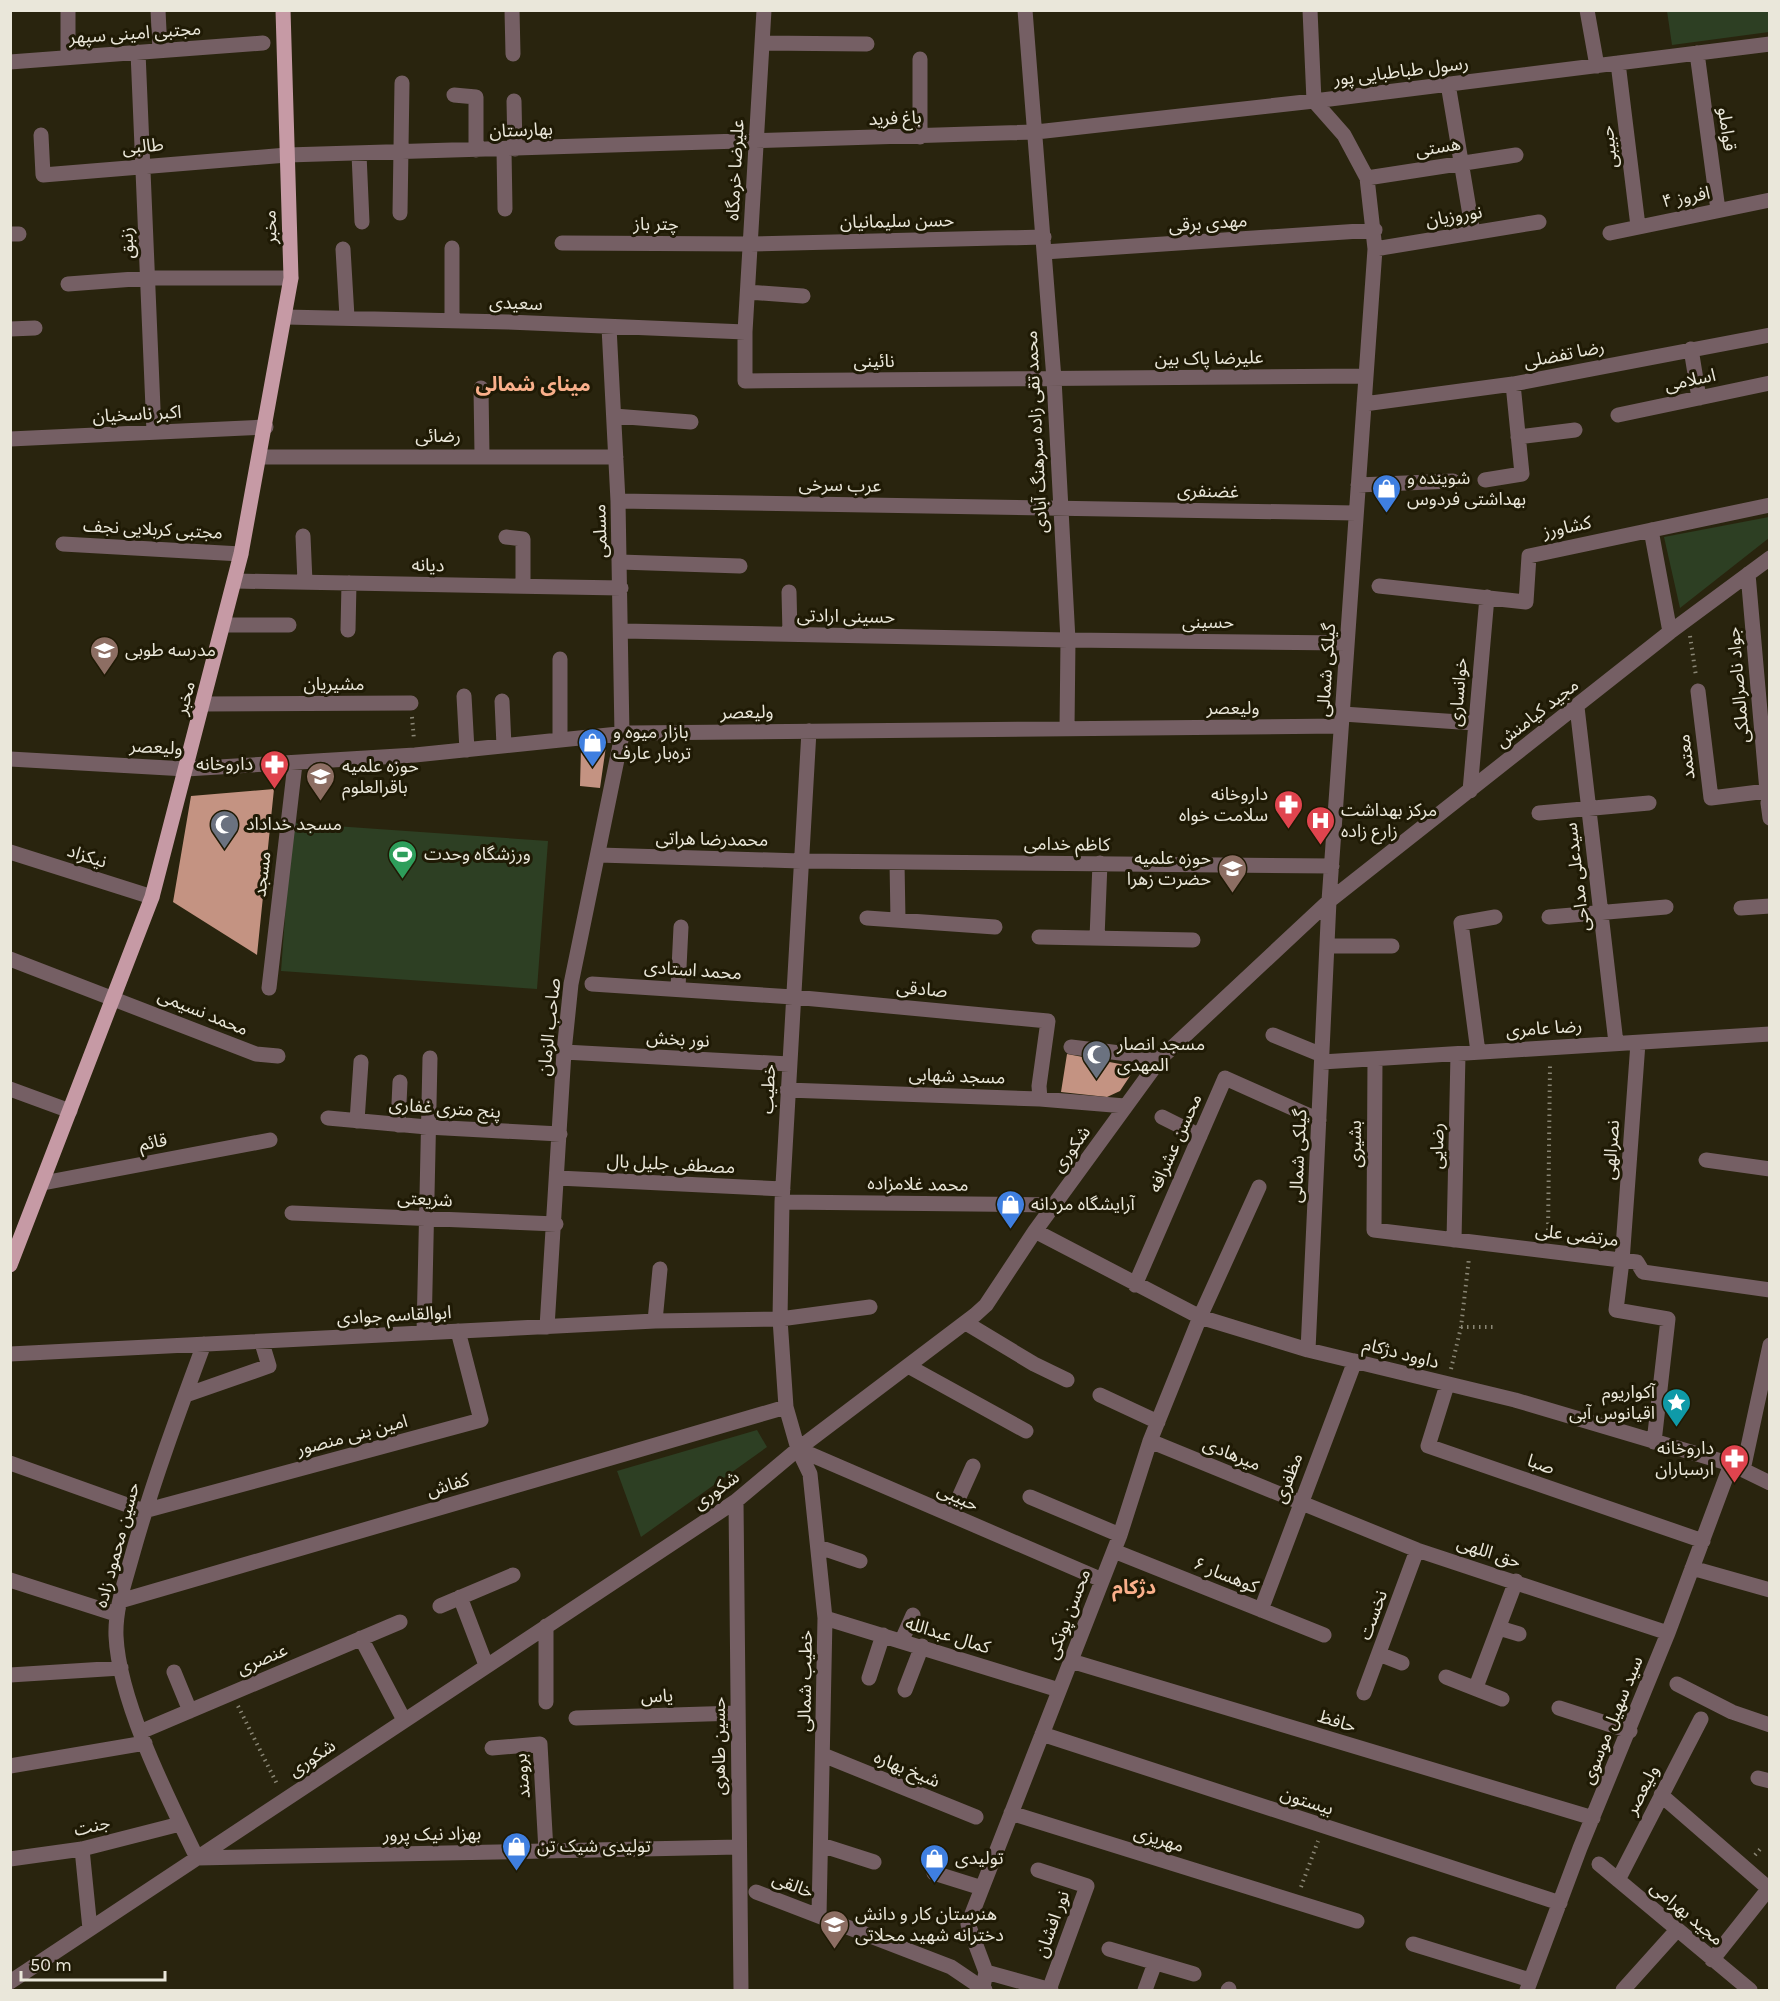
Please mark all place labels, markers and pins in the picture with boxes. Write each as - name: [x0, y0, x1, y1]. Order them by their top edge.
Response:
- place label: شوینده و بهداشتی فردوس: [1407, 467, 1526, 510]
- shop icon: شوینده و بهداشتی فردوس: [1370, 472, 1402, 514]
- school or university icon: مدرسه طوبی: [88, 634, 120, 676]
- place label: مدرسه طوبی: [125, 639, 216, 661]
- place label: بازار میوه و تره‌بار عارف: [613, 721, 691, 764]
- shop icon: بازار میوه و تره‌بار عارف: [576, 726, 608, 768]
- pharmacy icon: داروخانه: [258, 748, 290, 790]
- place label: داروخانه: [196, 753, 253, 775]
- place label: حوزه علمیه باقرالعلوم: [342, 755, 419, 801]
- school or university icon: حوزه علمیه باقرالعلوم: [305, 760, 337, 802]
- place label: داروخانه سلامت خواه: [1179, 783, 1268, 826]
- pharmacy icon: داروخانه سلامت خواه: [1273, 788, 1305, 830]
- place label: مرکز بهداشت زارع زاده: [1341, 799, 1437, 845]
- hospital icon: مرکز بهداشت زارع زاده: [1304, 804, 1336, 846]
- mosque icon: مسجد خداداد: [209, 808, 241, 850]
- place label: مسجد خداداد: [246, 813, 342, 835]
- sports icon: ورزشگاه وحدت: [387, 838, 419, 880]
- place label: ورزشگاه وحدت: [424, 843, 531, 865]
- place label: حوزه علمیه حضرت زهرا: [1127, 847, 1211, 890]
- school or university icon: حوزه علمیه حضرت زهرا: [1216, 852, 1248, 894]
- place label: مسجد انصار المهدی: [1116, 1033, 1205, 1076]
- mosque icon: مسجد انصار المهدی: [1080, 1038, 1112, 1080]
- shop icon: آرایشگاه مردانه: [994, 1188, 1026, 1230]
- place label: آرایشگاه مردانه: [1031, 1193, 1136, 1215]
- place label: آکواریوم اقیانوس آبی: [1569, 1381, 1656, 1424]
- place icon: آکواریوم اقیانوس آبی: [1660, 1386, 1692, 1428]
- place label: داروخانه ارسباران: [1655, 1437, 1714, 1480]
- pharmacy icon: داروخانه ارسباران: [1719, 1442, 1751, 1484]
- shop icon: تولیدی شیک تن: [500, 1830, 532, 1872]
- place label: تولیدی شیک تن: [537, 1835, 651, 1857]
- shop icon: تولیدی: [918, 1842, 950, 1884]
- place label: تولیدی: [955, 1847, 1004, 1869]
- place label: هنرستان کار و دانش دخترانه شهید محلاتی: [855, 1903, 1004, 1946]
- school or university icon: هنرستان کار و دانش دخترانه شهید محلاتی: [818, 1908, 850, 1950]

